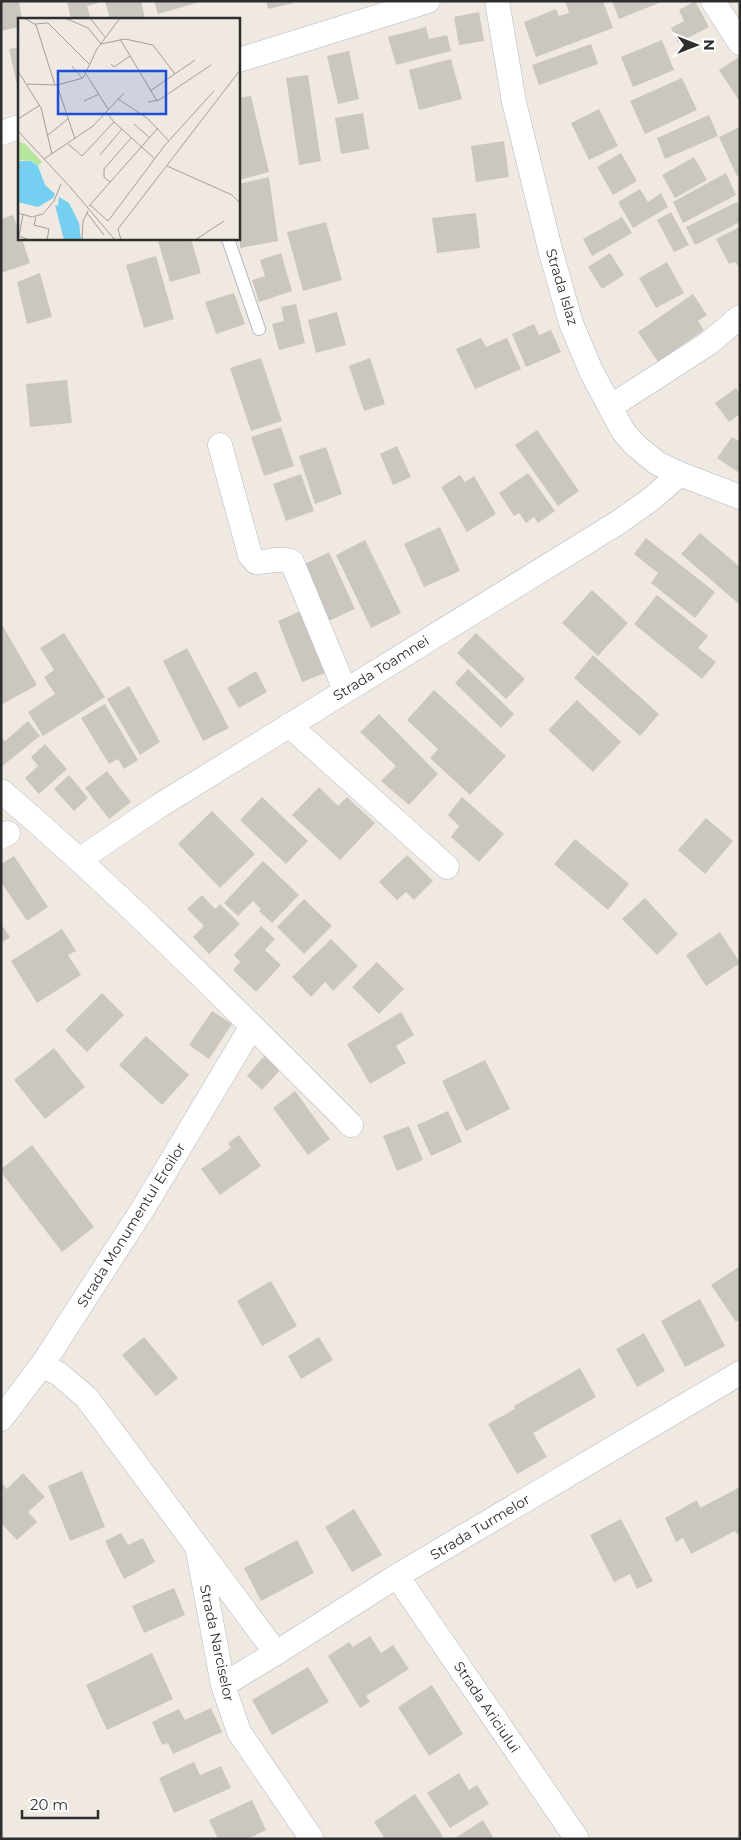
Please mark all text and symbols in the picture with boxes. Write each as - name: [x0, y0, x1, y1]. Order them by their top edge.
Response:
- inset map: [18, 18, 240, 240]
- north arrow: [671, 20, 721, 70]
- text: N: [700, 39, 718, 51]
- street label: Strada Islaz: [542, 246, 582, 328]
- street label: Strada Toamnei: [330, 631, 432, 705]
- street label: Strada Monumentul Eroilor: [73, 1139, 189, 1311]
- street label: Strada Turmelor: [427, 1490, 533, 1564]
- street label: Strada Narciselor: [196, 1583, 238, 1703]
- street label: Strada Ariciului: [450, 1658, 524, 1756]
- scale bar: [22, 1788, 99, 1820]
- text: 20 m: [30, 1795, 68, 1814]

